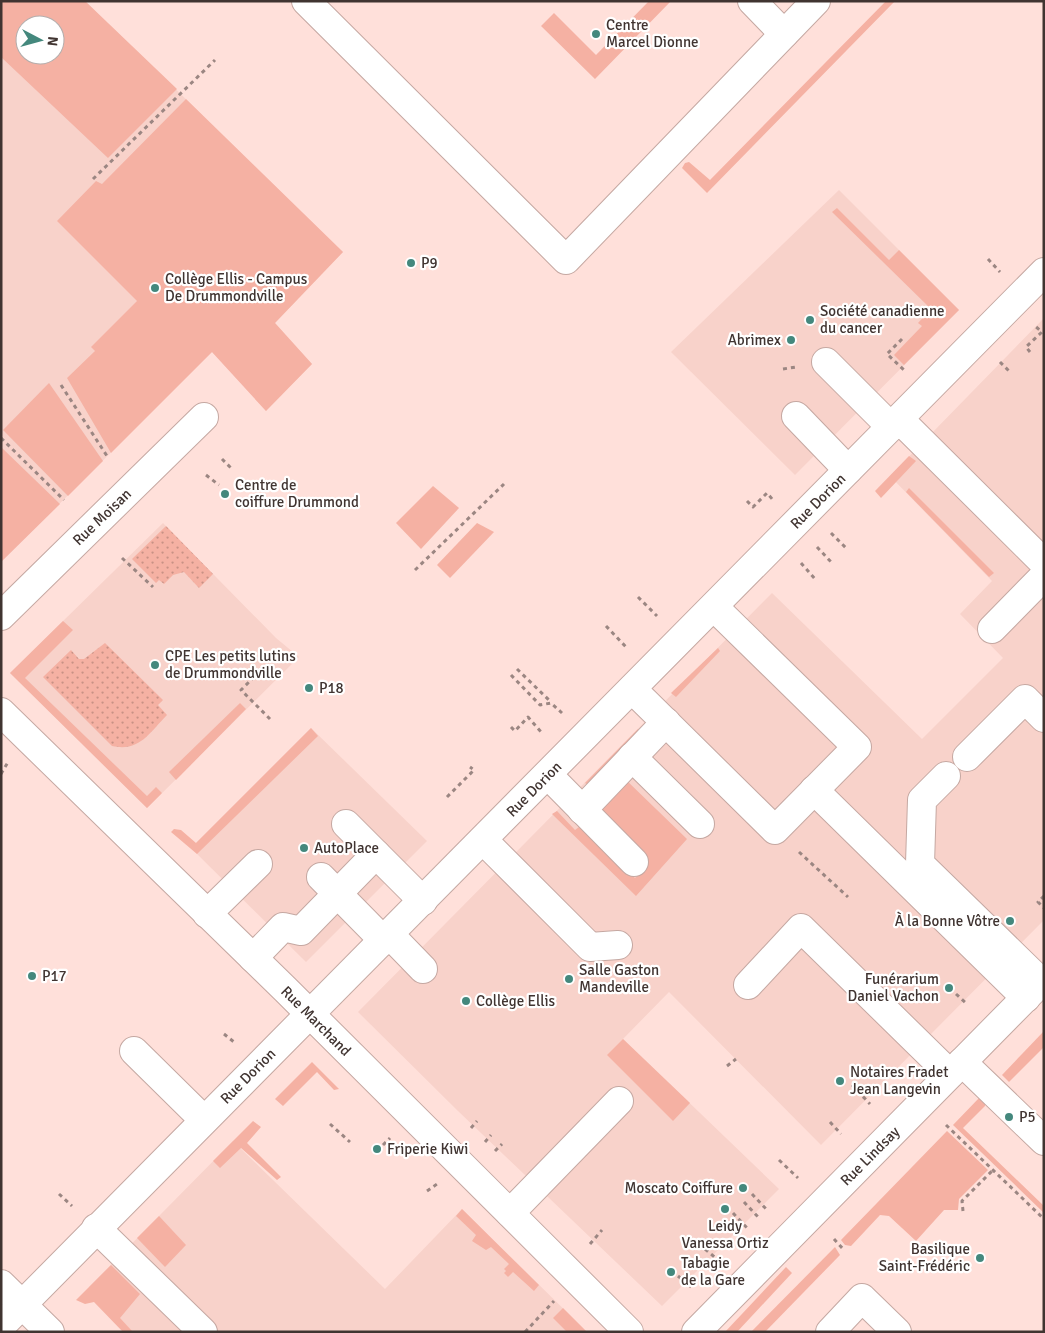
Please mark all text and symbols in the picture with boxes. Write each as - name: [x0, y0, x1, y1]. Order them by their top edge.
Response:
- north arrow: [15, 15, 65, 65]
- place label: Centre Marcel Dionne: [606, 16, 699, 51]
- marker: Centre Marcel Dionne: [590, 28, 602, 40]
- text: N: [43, 36, 61, 47]
- place label: P9: [421, 254, 438, 272]
- marker: P9: [405, 257, 417, 269]
- place label: Collège Ellis - Campus De Drummondville: [165, 270, 308, 305]
- marker: Collège Ellis - Campus De Drummondville: [149, 282, 161, 294]
- place label: Société canadienne du cancer: [820, 302, 945, 337]
- marker: Société canadienne du cancer: [804, 314, 816, 326]
- place label: Abrimex: [728, 331, 781, 349]
- marker: Abrimex: [785, 334, 797, 346]
- street label: Rue Dorion: [787, 470, 849, 532]
- place label: Centre de coiffure Drummond: [235, 476, 359, 511]
- street label: Rue Moisan: [69, 485, 135, 549]
- marker: Centre de coiffure Drummond: [219, 488, 231, 500]
- place label: CPE Les petits lutins de Drummondville: [165, 647, 296, 682]
- marker: CPE Les petits lutins de Drummondville: [149, 659, 161, 671]
- place label: P18: [319, 679, 344, 697]
- marker: P18: [303, 682, 315, 694]
- street label: Rue Dorion: [503, 758, 565, 820]
- place label: AutoPlace: [314, 839, 379, 857]
- marker: AutoPlace: [298, 842, 310, 854]
- place label: À la Bonne Vôtre: [895, 911, 1000, 930]
- marker: À la Bonne Vôtre: [1004, 915, 1016, 927]
- place label: Salle Gaston Mandeville: [579, 961, 659, 996]
- place label: P17: [42, 967, 67, 985]
- marker: P17: [26, 970, 38, 982]
- place label: Funérarium Daniel Vachon: [848, 970, 939, 1005]
- marker: Salle Gaston Mandeville: [563, 973, 575, 985]
- street label: Rue Marchand: [277, 982, 355, 1060]
- marker: Funérarium Daniel Vachon: [943, 982, 955, 994]
- place label: Collège Ellis: [476, 992, 556, 1010]
- marker: Collège Ellis: [460, 995, 472, 1007]
- street label: Rue Dorion: [217, 1045, 279, 1107]
- place label: Notaires Fradet Jean Langevin: [850, 1063, 949, 1098]
- marker: Notaires Fradet Jean Langevin: [834, 1075, 846, 1087]
- place label: P5: [1019, 1108, 1036, 1126]
- marker: P5: [1003, 1111, 1015, 1123]
- street label: Rue Lindsay: [837, 1123, 903, 1189]
- place label: Friperie Kiwi: [387, 1140, 468, 1158]
- marker: Friperie Kiwi: [371, 1143, 383, 1155]
- place label: Moscato Coiffure: [625, 1179, 733, 1197]
- marker: Moscato Coiffure: [737, 1182, 749, 1194]
- marker: Leidy Vanessa Ortiz: [719, 1203, 731, 1215]
- place label: Leidy Vanessa Ortiz: [681, 1217, 769, 1252]
- place label: Basilique Saint-Frédéric: [879, 1240, 970, 1275]
- marker: Basilique Saint-Frédéric: [974, 1252, 986, 1264]
- place label: Tabagie de la Gare: [681, 1254, 745, 1289]
- marker: Tabagie de la Gare: [665, 1266, 677, 1278]

